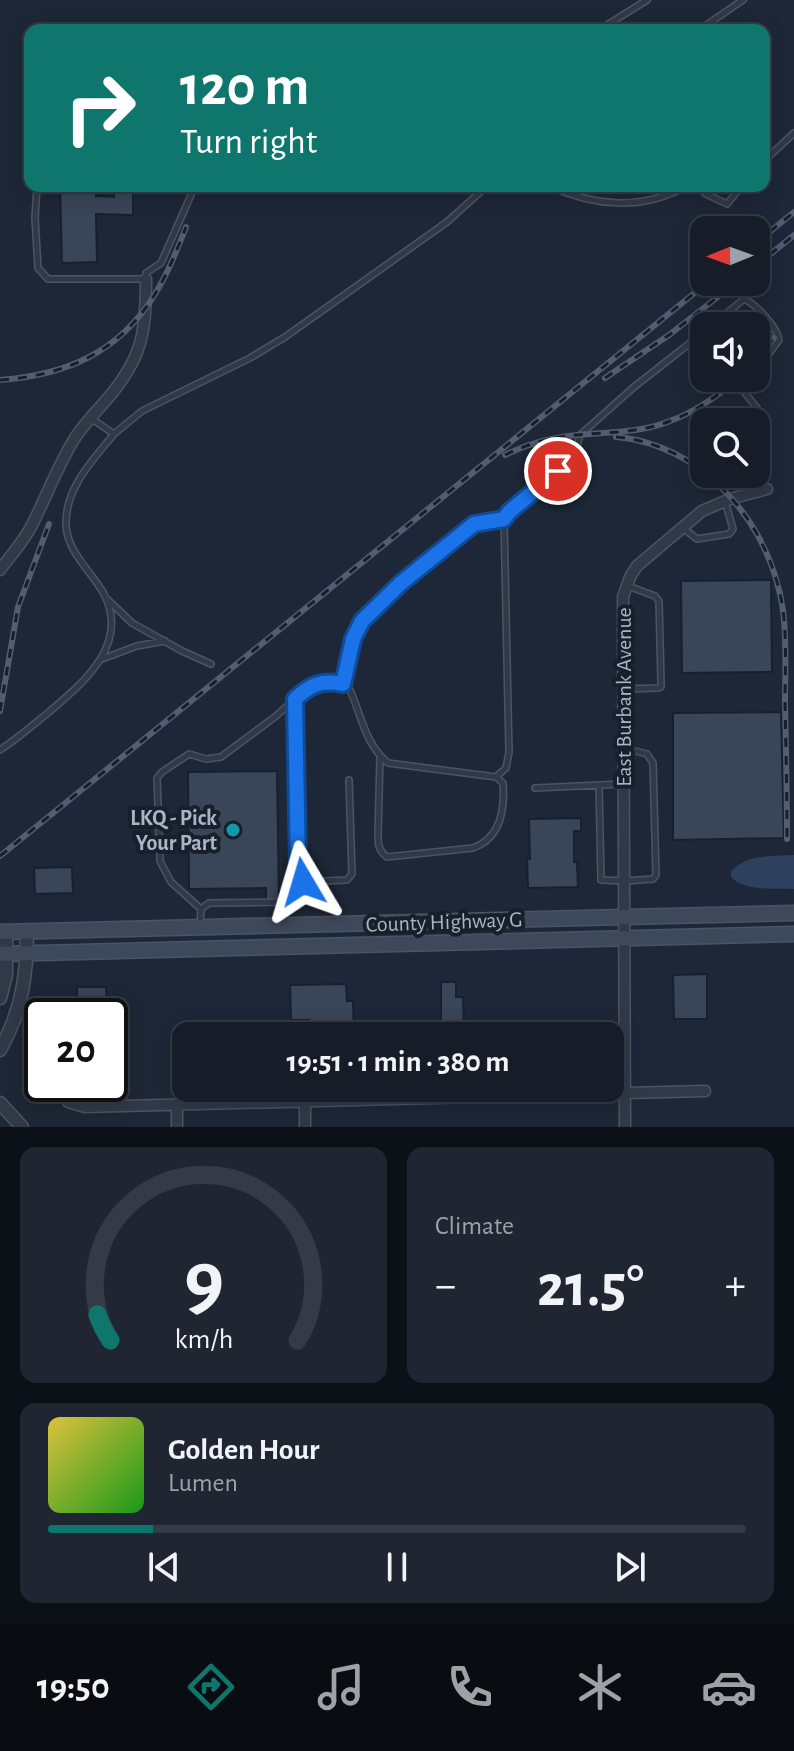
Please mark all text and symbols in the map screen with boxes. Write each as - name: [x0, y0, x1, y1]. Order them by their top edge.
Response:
- icon: right: [48, 56, 152, 160]
- text: 120 m: [180, 59, 309, 115]
- text: Turn right: [180, 124, 317, 160]
- north arrow: [690, 216, 770, 296]
- map controls: [690, 216, 770, 488]
- button: sound: [690, 312, 770, 392]
- button: search: [690, 408, 770, 488]
- pin: [524, 437, 592, 505]
- icon: arrive: [536, 449, 580, 493]
- street label: East Burbank Avenue: [613, 607, 635, 787]
- place label: LKQ - Pick Your Part: [130, 807, 218, 854]
- marker: LKQ - Pick Your Part: [224, 821, 242, 839]
- position arrow: [261, 840, 345, 924]
- street label: County Highway G: [365, 908, 523, 936]
- speed limit sign: 20: [24, 998, 128, 1102]
- text: 19:51 · 1 min · 380 m: [286, 1047, 510, 1077]
- text: Climate: [435, 1213, 514, 1239]
- text: 9: [183, 1240, 224, 1324]
- text: 21.5°: [537, 1257, 644, 1317]
- text: −: [435, 1264, 456, 1308]
- text: +: [725, 1264, 746, 1308]
- text: km/h: [174, 1325, 233, 1354]
- text: Golden Hour: [168, 1435, 320, 1465]
- text: Lumen: [168, 1470, 238, 1496]
- icon: previous: [142, 1545, 186, 1589]
- icon: pause: [375, 1545, 419, 1589]
- icon: next: [608, 1545, 652, 1589]
- icon: directions: [183, 1659, 239, 1715]
- icon: music: [313, 1659, 369, 1715]
- icon: phone: [442, 1659, 498, 1715]
- icon: climate: [572, 1659, 628, 1715]
- icon: car: [701, 1659, 757, 1715]
- text: 19:50: [37, 1669, 110, 1705]

